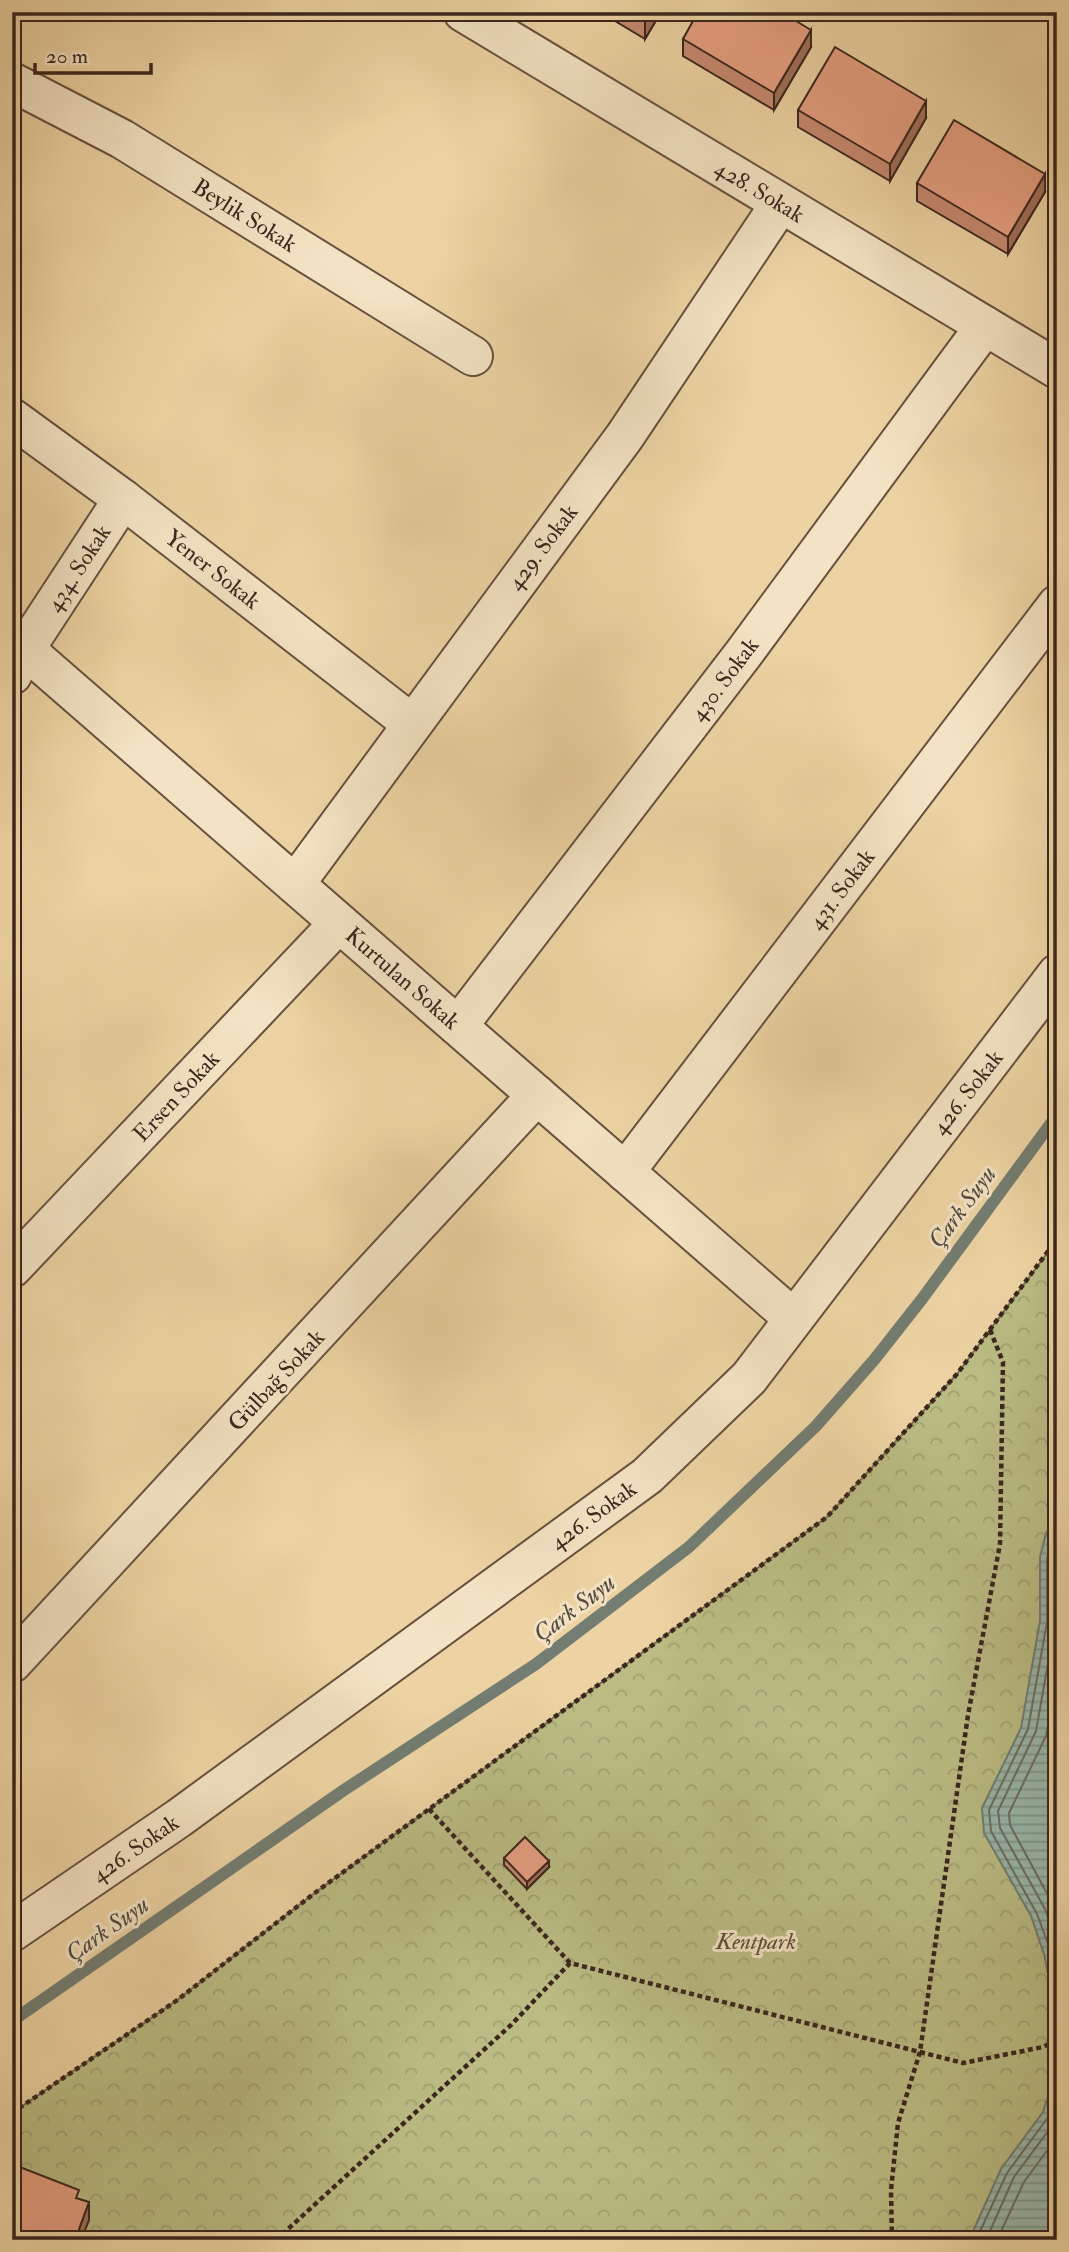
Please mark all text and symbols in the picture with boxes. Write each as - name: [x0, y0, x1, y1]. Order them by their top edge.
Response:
- scale bar: [35, 32, 150, 76]
- text: 20 m: [46, 43, 88, 70]
- street label: 428. Sokak: [710, 153, 810, 229]
- street label: Beylik Sokak: [187, 172, 302, 259]
- street label: 429. Sokak: [501, 499, 584, 596]
- street label: 434. Sokak: [39, 519, 117, 617]
- street label: Yener Sokak: [159, 523, 266, 616]
- street label: 430. Sokak: [684, 632, 765, 727]
- street label: 431. Sokak: [802, 843, 881, 935]
- street label: Kurtulan Sokak: [339, 921, 466, 1036]
- street label: 426. Sokak: [925, 1044, 1010, 1141]
- street label: Ersen Sokak: [127, 1045, 226, 1148]
- water label: Çark Suyu: [922, 1160, 1003, 1254]
- street label: Gülbağ Sokak: [222, 1323, 331, 1437]
- street label: 426. Sokak: [544, 1474, 642, 1557]
- water label: Çark Suyu: [527, 1568, 621, 1649]
- street label: 426. Sokak: [86, 1808, 185, 1889]
- water label: Çark Suyu: [60, 1890, 155, 1969]
- park label: Kentpark: [715, 1927, 796, 1956]

